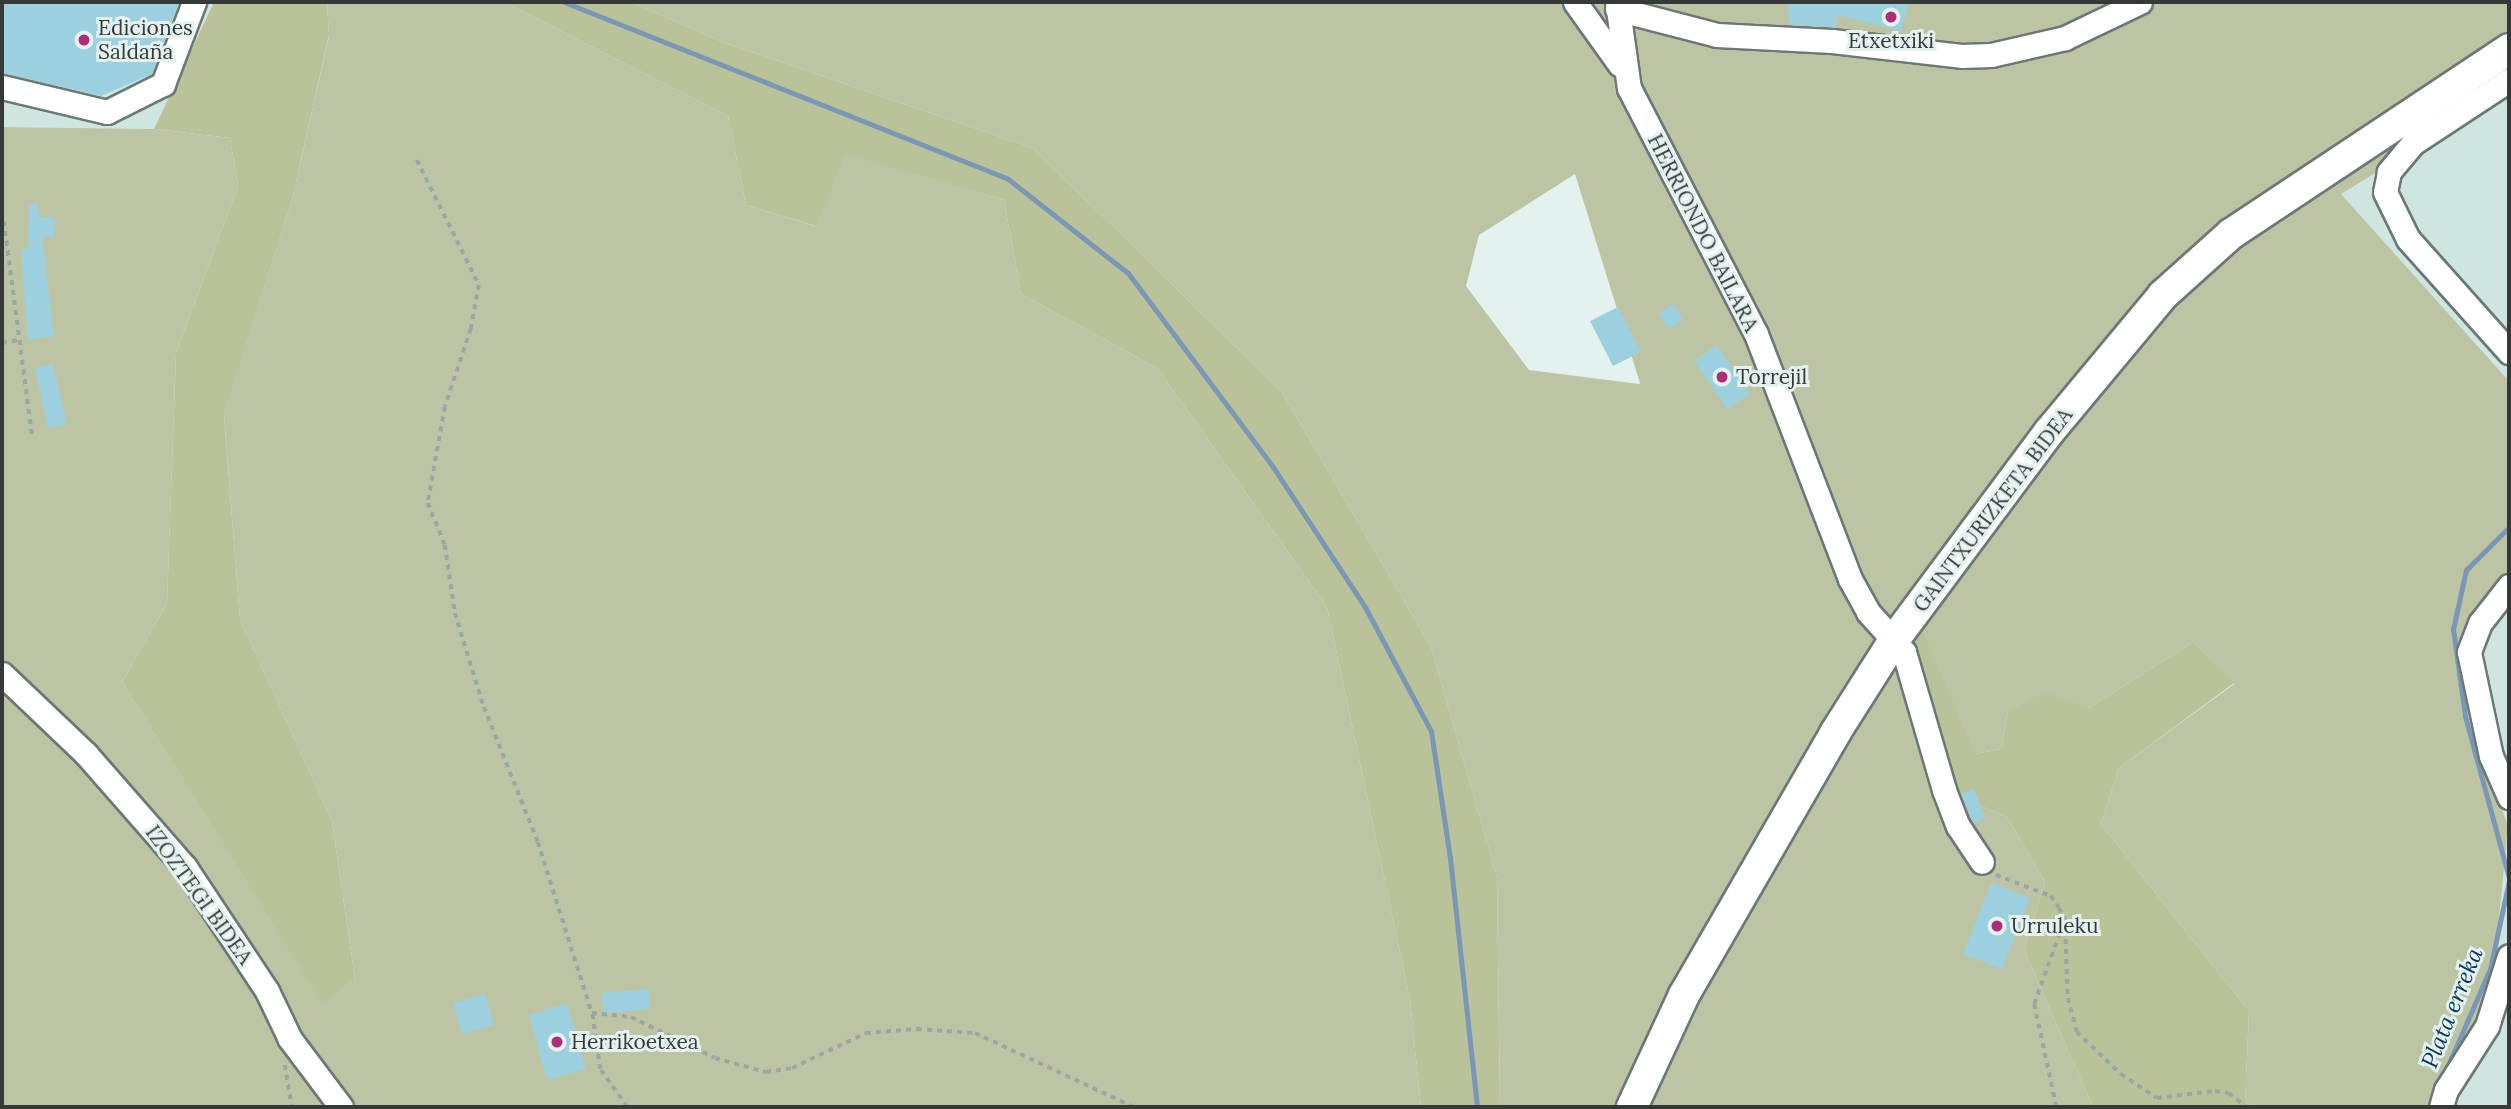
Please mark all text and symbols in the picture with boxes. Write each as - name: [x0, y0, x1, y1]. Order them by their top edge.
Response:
- marker: Etxetxiki: [1883, 9, 1899, 25]
- place label: Ediciones Saldaña: [98, 15, 193, 65]
- place label: Etxetxiki: [1848, 28, 1934, 54]
- marker: Ediciones Saldaña: [76, 32, 92, 48]
- street label: HERRIONDO BAILARA: [1642, 130, 1764, 336]
- place label: Torrejil: [1736, 364, 1807, 390]
- marker: Torrejil: [1714, 369, 1730, 385]
- street label: GAINTXURIZKETA BIDEA: [1908, 403, 2078, 617]
- street label: IZOZTEGI BIDEA: [140, 821, 258, 969]
- place label: Urruleku: [2011, 913, 2098, 939]
- marker: Urruleku: [1989, 918, 2005, 934]
- water label: Plata erreka: [2415, 944, 2489, 1072]
- place label: Herrikoetxea: [571, 1029, 699, 1055]
- marker: Herrikoetxea: [549, 1034, 565, 1050]

